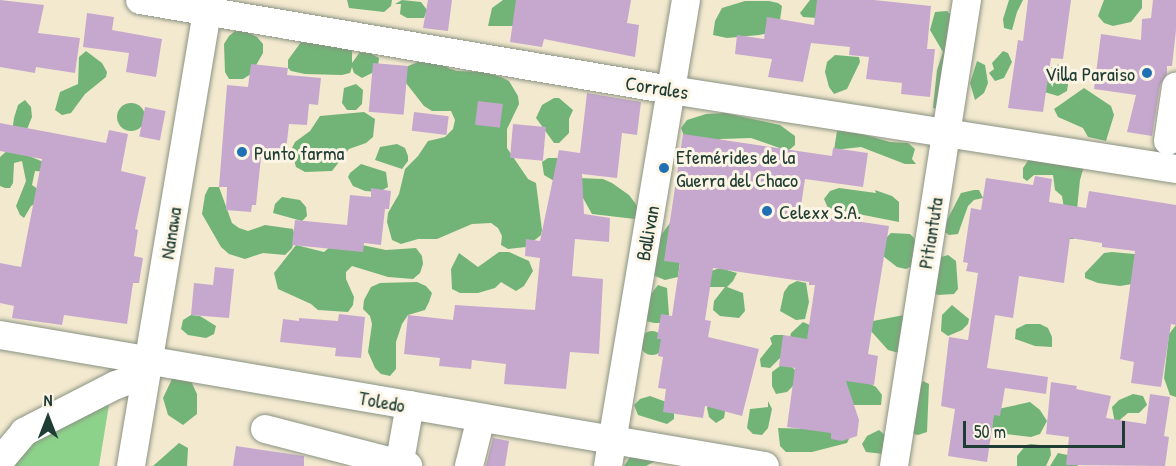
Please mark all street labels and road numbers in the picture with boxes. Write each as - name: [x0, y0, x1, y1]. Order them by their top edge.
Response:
- street label: Corrales: [624, 70, 690, 104]
- street label: Pitiantuta: [913, 196, 947, 270]
- street label: Ballivan: [630, 203, 664, 263]
- street label: Nanawa: [154, 205, 186, 261]
- street label: Toledo: [357, 385, 407, 417]

